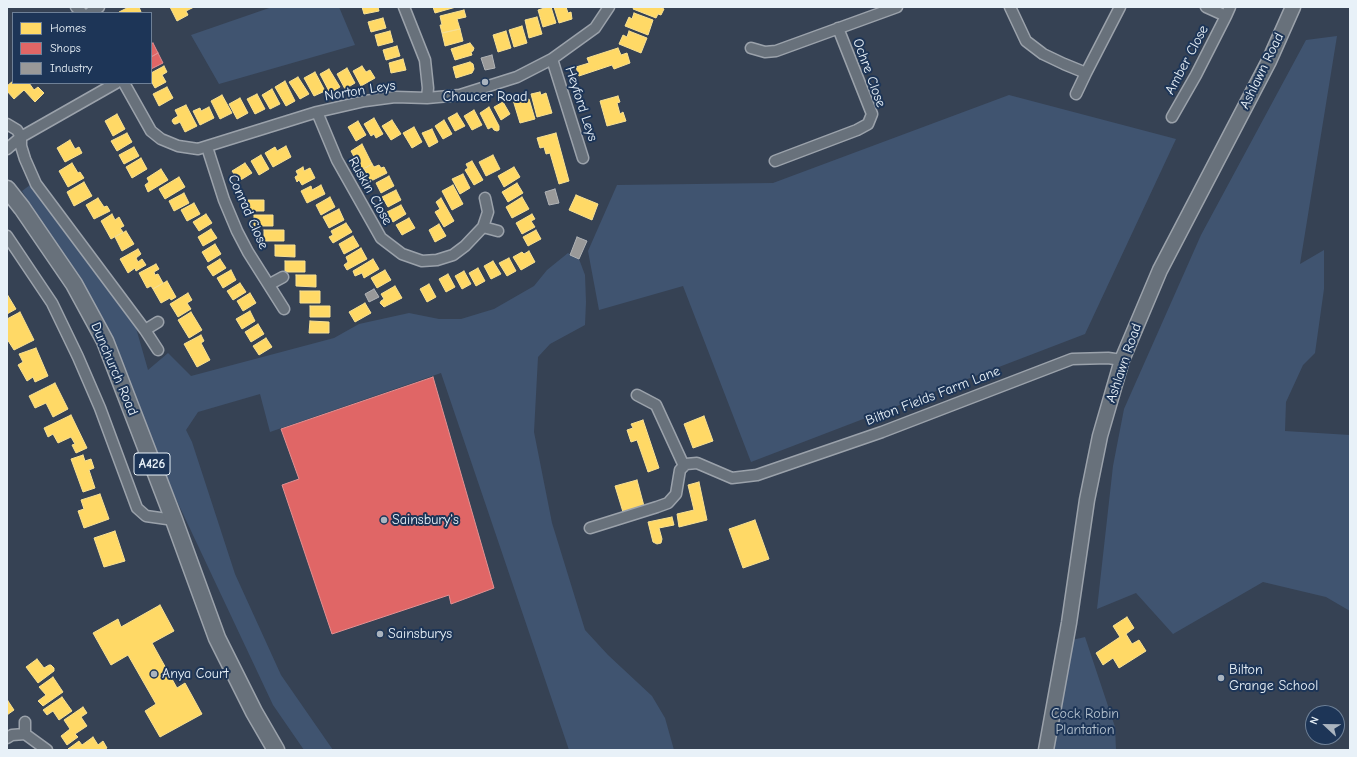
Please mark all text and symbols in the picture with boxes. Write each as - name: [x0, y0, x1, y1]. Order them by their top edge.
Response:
- legend: [12, 12, 152, 84]
- text: Homes: [50, 21, 86, 35]
- street label: Amber Close: [1162, 22, 1212, 98]
- street label: Ashlawn Road: [1236, 30, 1288, 112]
- street label: Ochre Close: [849, 36, 889, 110]
- text: Shops: [50, 41, 81, 55]
- text: Industry: [50, 61, 92, 75]
- street label: Heyford Leys: [561, 65, 601, 143]
- street label: Norton Leys: [323, 77, 397, 105]
- marker: Chaucer Road: [480, 77, 490, 87]
- place label: Chaucer Road: [443, 89, 527, 105]
- street label: Ruskin Close: [344, 154, 396, 228]
- street label: Conrad Close: [224, 172, 272, 252]
- street label: Dunchurch Road: [87, 320, 141, 418]
- street label: Ashlawn Road: [1103, 321, 1145, 405]
- street label: Bilton Fields Farm Lane: [863, 363, 1003, 429]
- road number: A426: [134, 453, 170, 475]
- place label: Sainsbury's: [392, 512, 459, 528]
- marker: Sainsbury's: [379, 515, 389, 525]
- place label: Sainsburys: [388, 626, 452, 642]
- marker: Sainsburys: [375, 629, 385, 639]
- place label: Bilton Grange School: [1229, 662, 1318, 694]
- place label: Anya Court: [162, 666, 229, 682]
- marker: Anya Court: [149, 669, 159, 679]
- marker: Bilton Grange School: [1216, 673, 1226, 683]
- north arrow: [1305, 705, 1345, 745]
- park label: Cock Robin Plantation: [1051, 706, 1119, 738]
- text: N: [1307, 715, 1322, 726]

